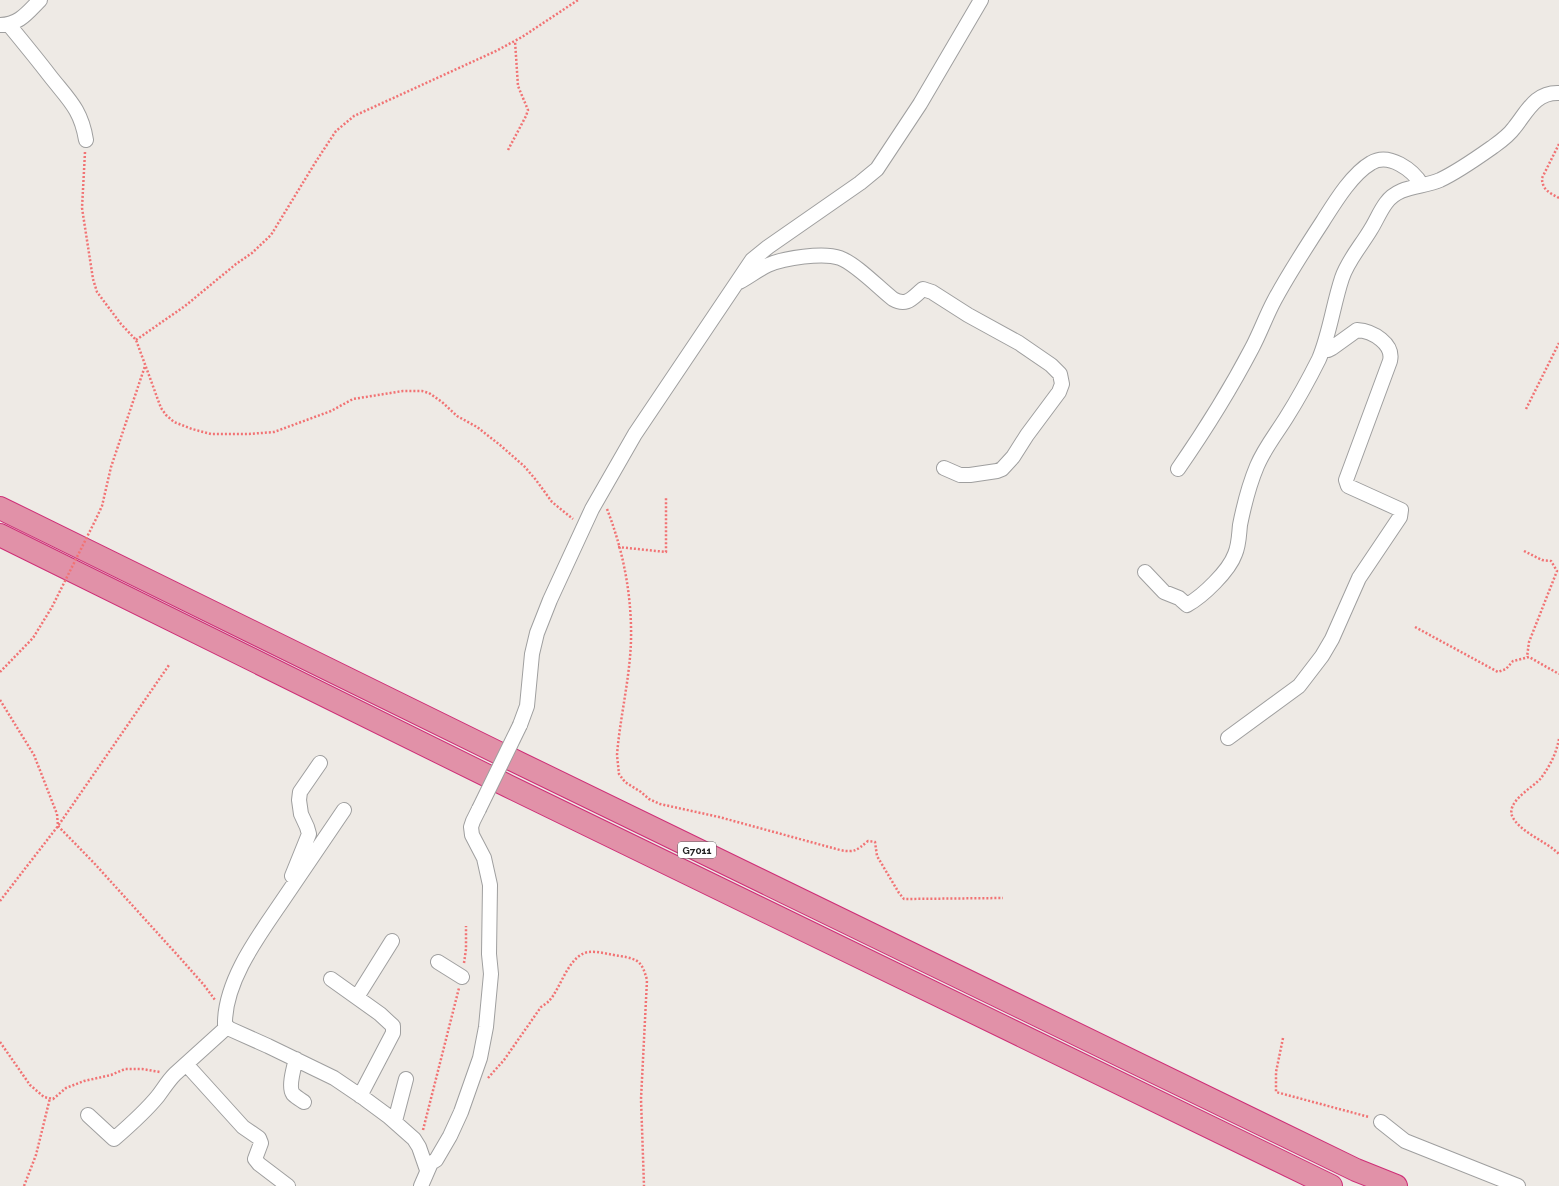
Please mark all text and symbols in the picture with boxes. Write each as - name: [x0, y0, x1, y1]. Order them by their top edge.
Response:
- road number: G7011: [678, 842, 716, 858]

